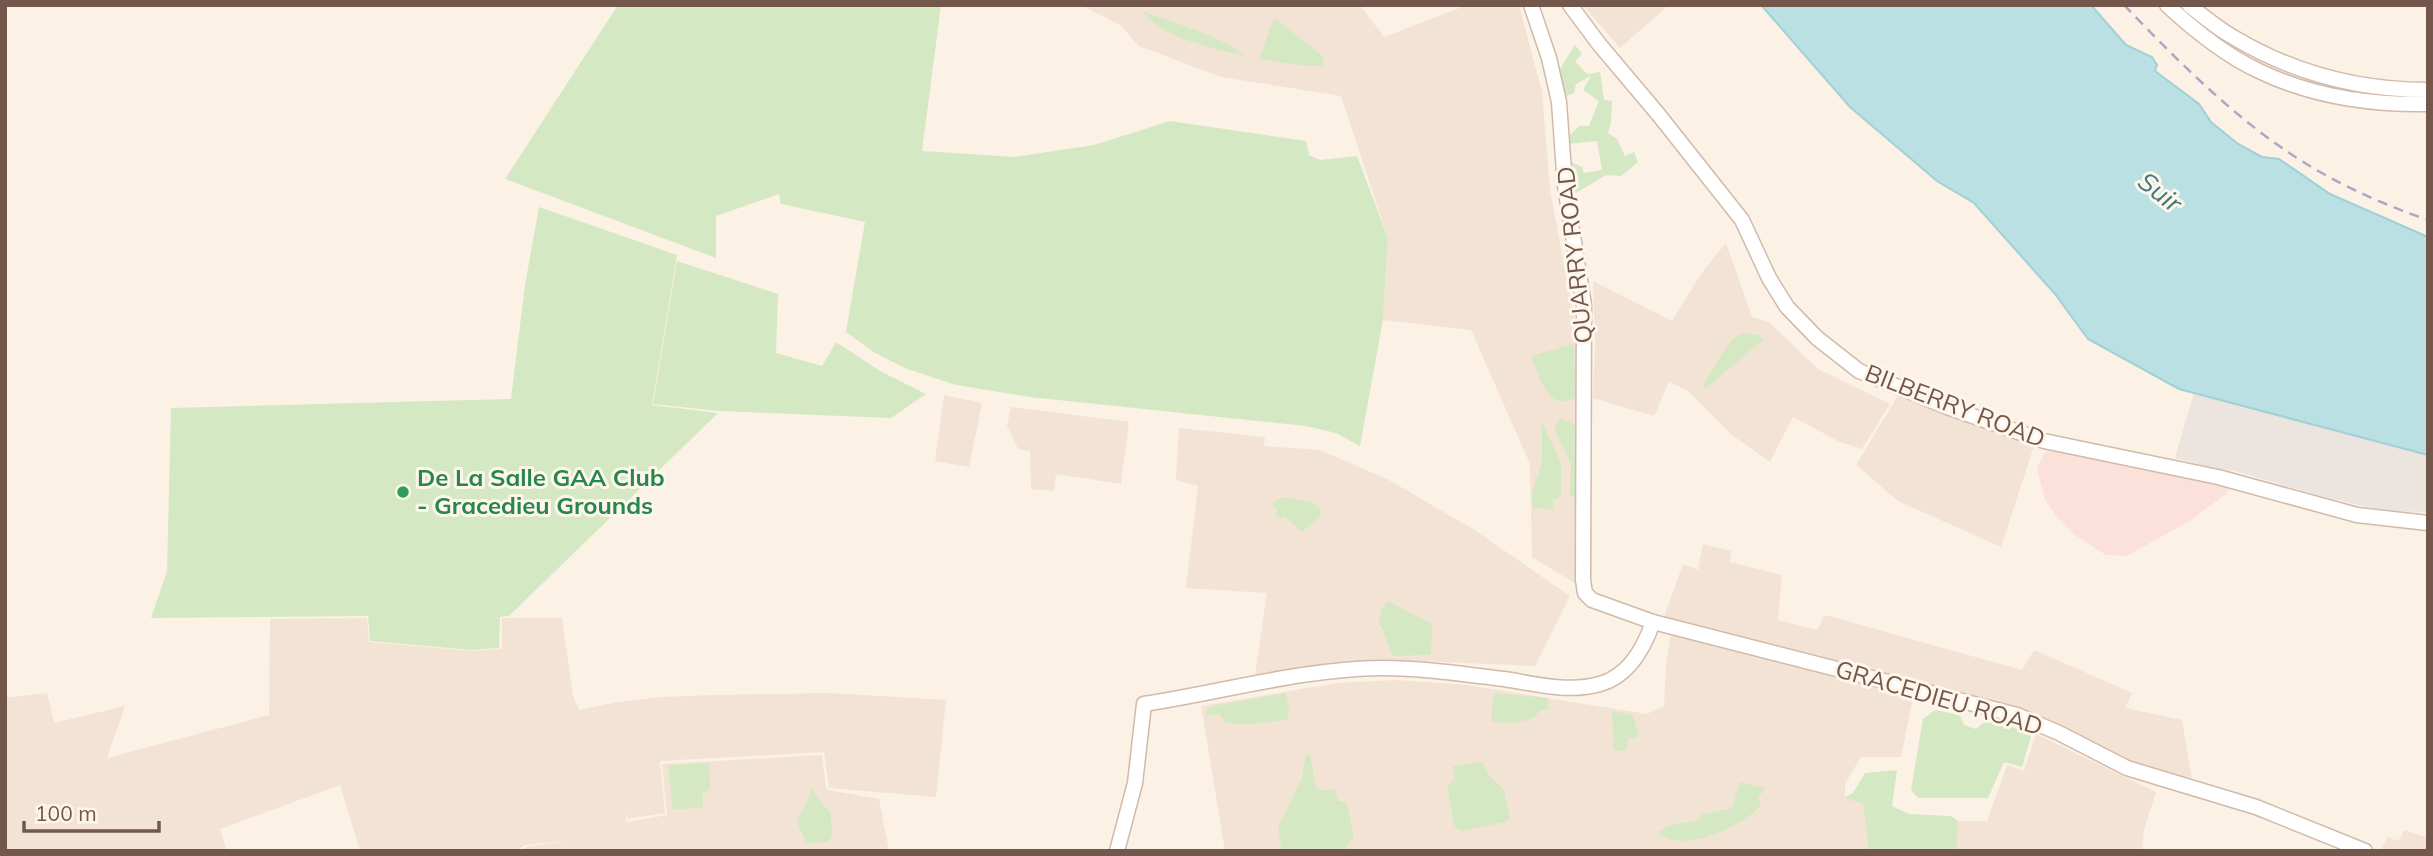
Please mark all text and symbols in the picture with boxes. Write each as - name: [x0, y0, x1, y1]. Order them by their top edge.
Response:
- water label: Suir: [2132, 164, 2190, 220]
- street label: QUARRY ROAD: [1550, 165, 1598, 345]
- street label: BILBERRY ROAD: [1861, 357, 2050, 453]
- place label: De La Salle GAA Club - Gracedieu Grounds: [417, 462, 665, 520]
- marker: De La Salle GAA Club - Gracedieu Grounds: [395, 484, 411, 500]
- street label: GRACEDIEU ROAD: [1832, 653, 2046, 741]
- scale bar: [24, 790, 159, 834]
- text: 100 m: [35, 800, 97, 826]

